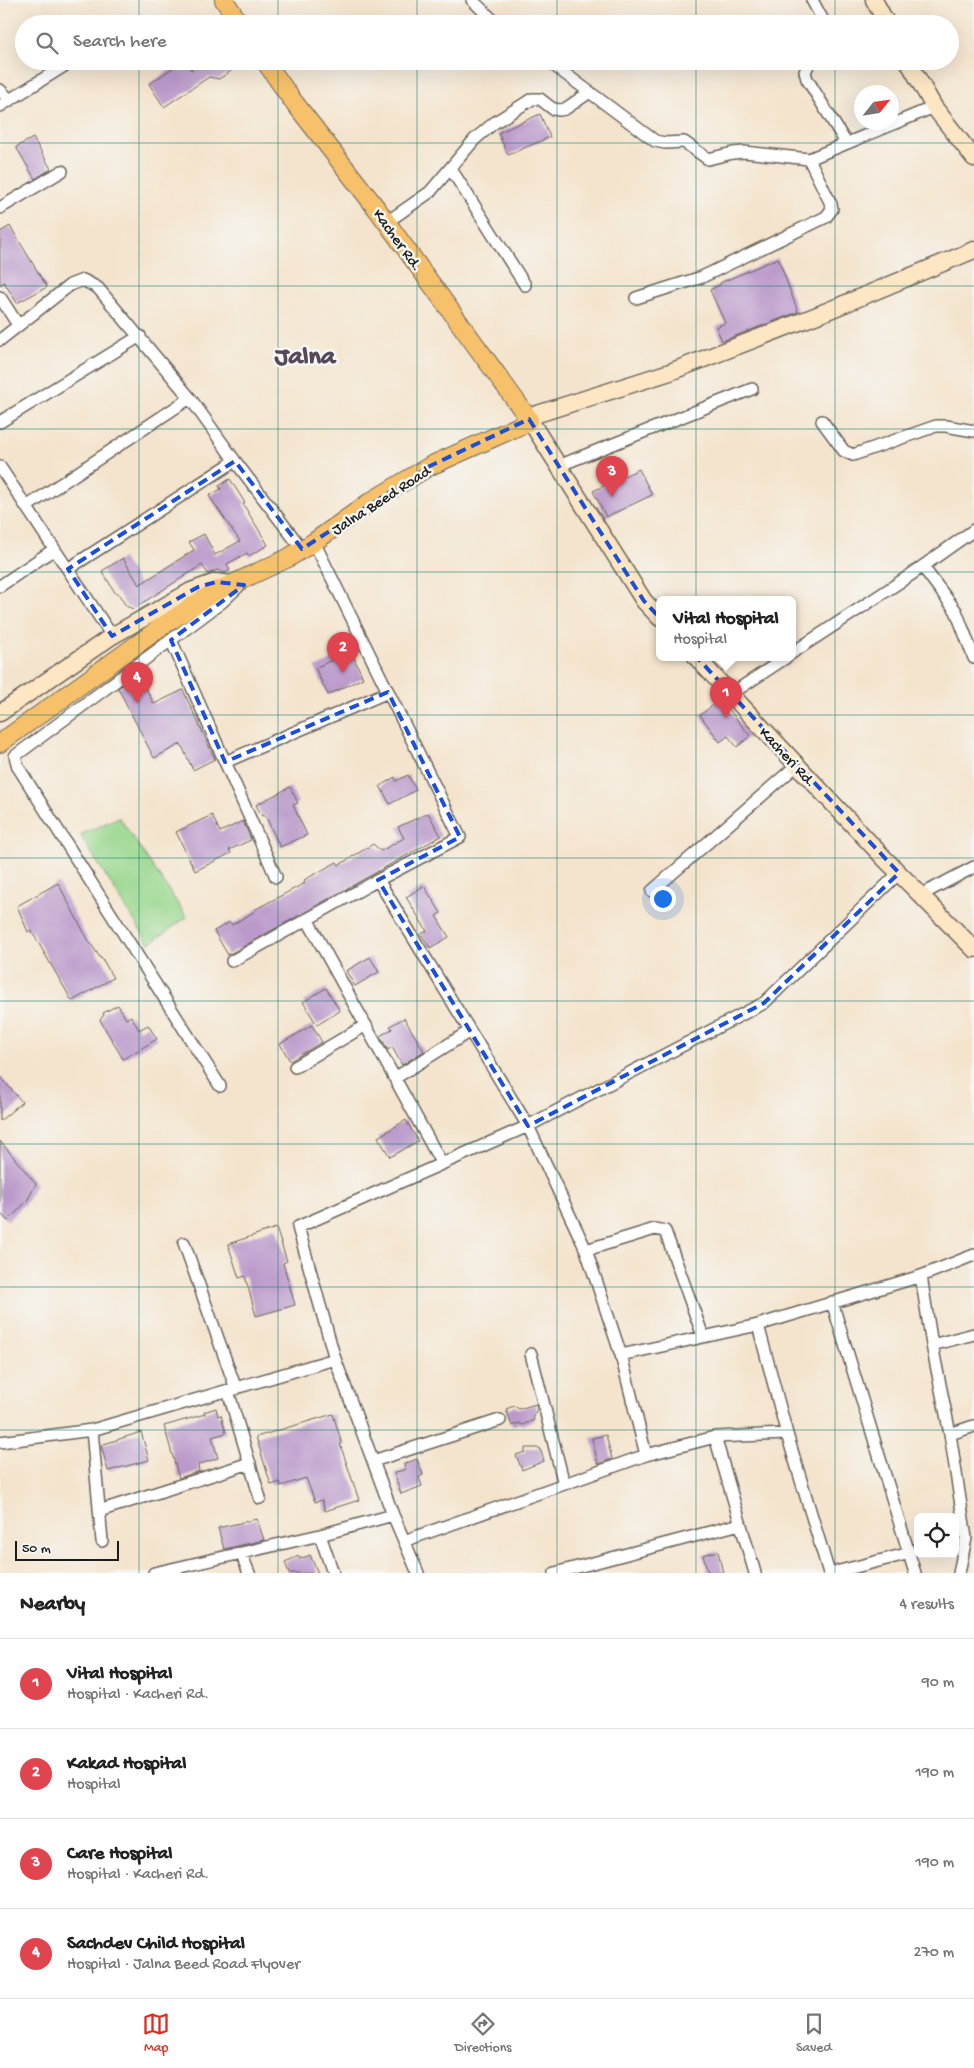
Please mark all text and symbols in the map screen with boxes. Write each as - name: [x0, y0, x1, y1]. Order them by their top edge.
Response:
- search box: [15, 15, 959, 70]
- icon: search: [33, 29, 61, 57]
- text: Search here: [73, 31, 167, 54]
- north arrow: [854, 85, 899, 130]
- street label: Kacher Rd.: [367, 206, 425, 276]
- district label: Jalna: [274, 343, 337, 374]
- pin: 3: [596, 456, 628, 497]
- street label: Jalna Beed Road: [329, 462, 436, 541]
- popup: [656, 596, 796, 661]
- text: Vital Hospital: [673, 608, 779, 631]
- text: Hospital: [673, 631, 727, 650]
- pin: 2: [327, 632, 359, 673]
- pin: 4: [121, 662, 153, 703]
- pin: 1: [710, 677, 742, 718]
- street label: Kacheri Rd.: [754, 724, 819, 793]
- your location: [650, 886, 676, 912]
- map controls: [914, 1513, 959, 1558]
- button: locate: [914, 1513, 959, 1558]
- scale bar: [15, 1538, 119, 1561]
- text: 50 m: [22, 1541, 51, 1558]
- text: Nearby: [20, 1593, 85, 1618]
- text: 4 results: [899, 1596, 954, 1615]
- text: Vital Hospital: [67, 1663, 172, 1686]
- text: 1: [33, 1674, 39, 1693]
- text: 90 m: [922, 1674, 954, 1693]
- text: Hospital · Kacheri Rd.: [67, 1686, 209, 1705]
- text: Kakad Hospital: [67, 1753, 186, 1776]
- text: 2: [32, 1764, 40, 1783]
- text: 190 m: [915, 1764, 954, 1783]
- text: Hospital: [67, 1776, 121, 1795]
- text: Care Hospital: [67, 1843, 173, 1866]
- text: 3: [32, 1854, 40, 1873]
- text: 190 m: [915, 1854, 954, 1873]
- text: Hospital · Kacheri Rd.: [67, 1866, 209, 1885]
- text: Sachdev Child Hospital: [67, 1933, 245, 1956]
- text: 4: [32, 1944, 40, 1963]
- text: 270 m: [914, 1944, 954, 1963]
- text: Hospital · Jalna Beed Road Flyover: [67, 1956, 300, 1975]
- tab: Map: [142, 2010, 170, 2057]
- tab: Directions: [455, 2010, 512, 2057]
- tab: Saved: [796, 2010, 832, 2057]

